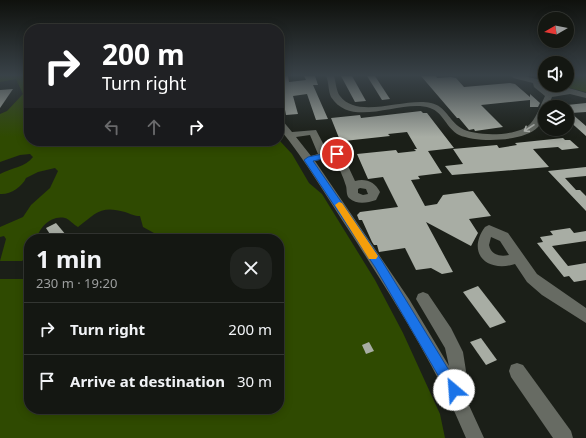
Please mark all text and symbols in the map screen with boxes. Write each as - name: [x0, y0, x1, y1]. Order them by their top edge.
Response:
- north arrow: [538, 12, 574, 48]
- map controls: [538, 12, 574, 136]
- text: 200 m: [102, 35, 185, 73]
- icon: right: [36, 40, 88, 92]
- button: sound: [538, 56, 574, 92]
- text: Turn right: [102, 71, 186, 95]
- button: layers: [538, 100, 574, 136]
- icon: left: [101, 116, 123, 138]
- icon: ahead: [143, 116, 165, 138]
- icon: right: [185, 116, 207, 138]
- one-way arrow: [524, 124, 535, 132]
- pin: [320, 137, 354, 171]
- icon: arrive: [326, 143, 348, 165]
- text: 1 min: [36, 242, 102, 275]
- button: close: [230, 247, 272, 289]
- text: 230 m · 19:20: [36, 274, 117, 292]
- icon: right: [36, 318, 58, 340]
- text: Turn right: [70, 319, 145, 339]
- text: 200 m: [228, 319, 272, 339]
- position arrow: [433, 369, 475, 411]
- icon: arrive: [36, 370, 58, 392]
- text: Arrive at destination: [70, 371, 225, 391]
- text: 30 m: [237, 371, 272, 391]

